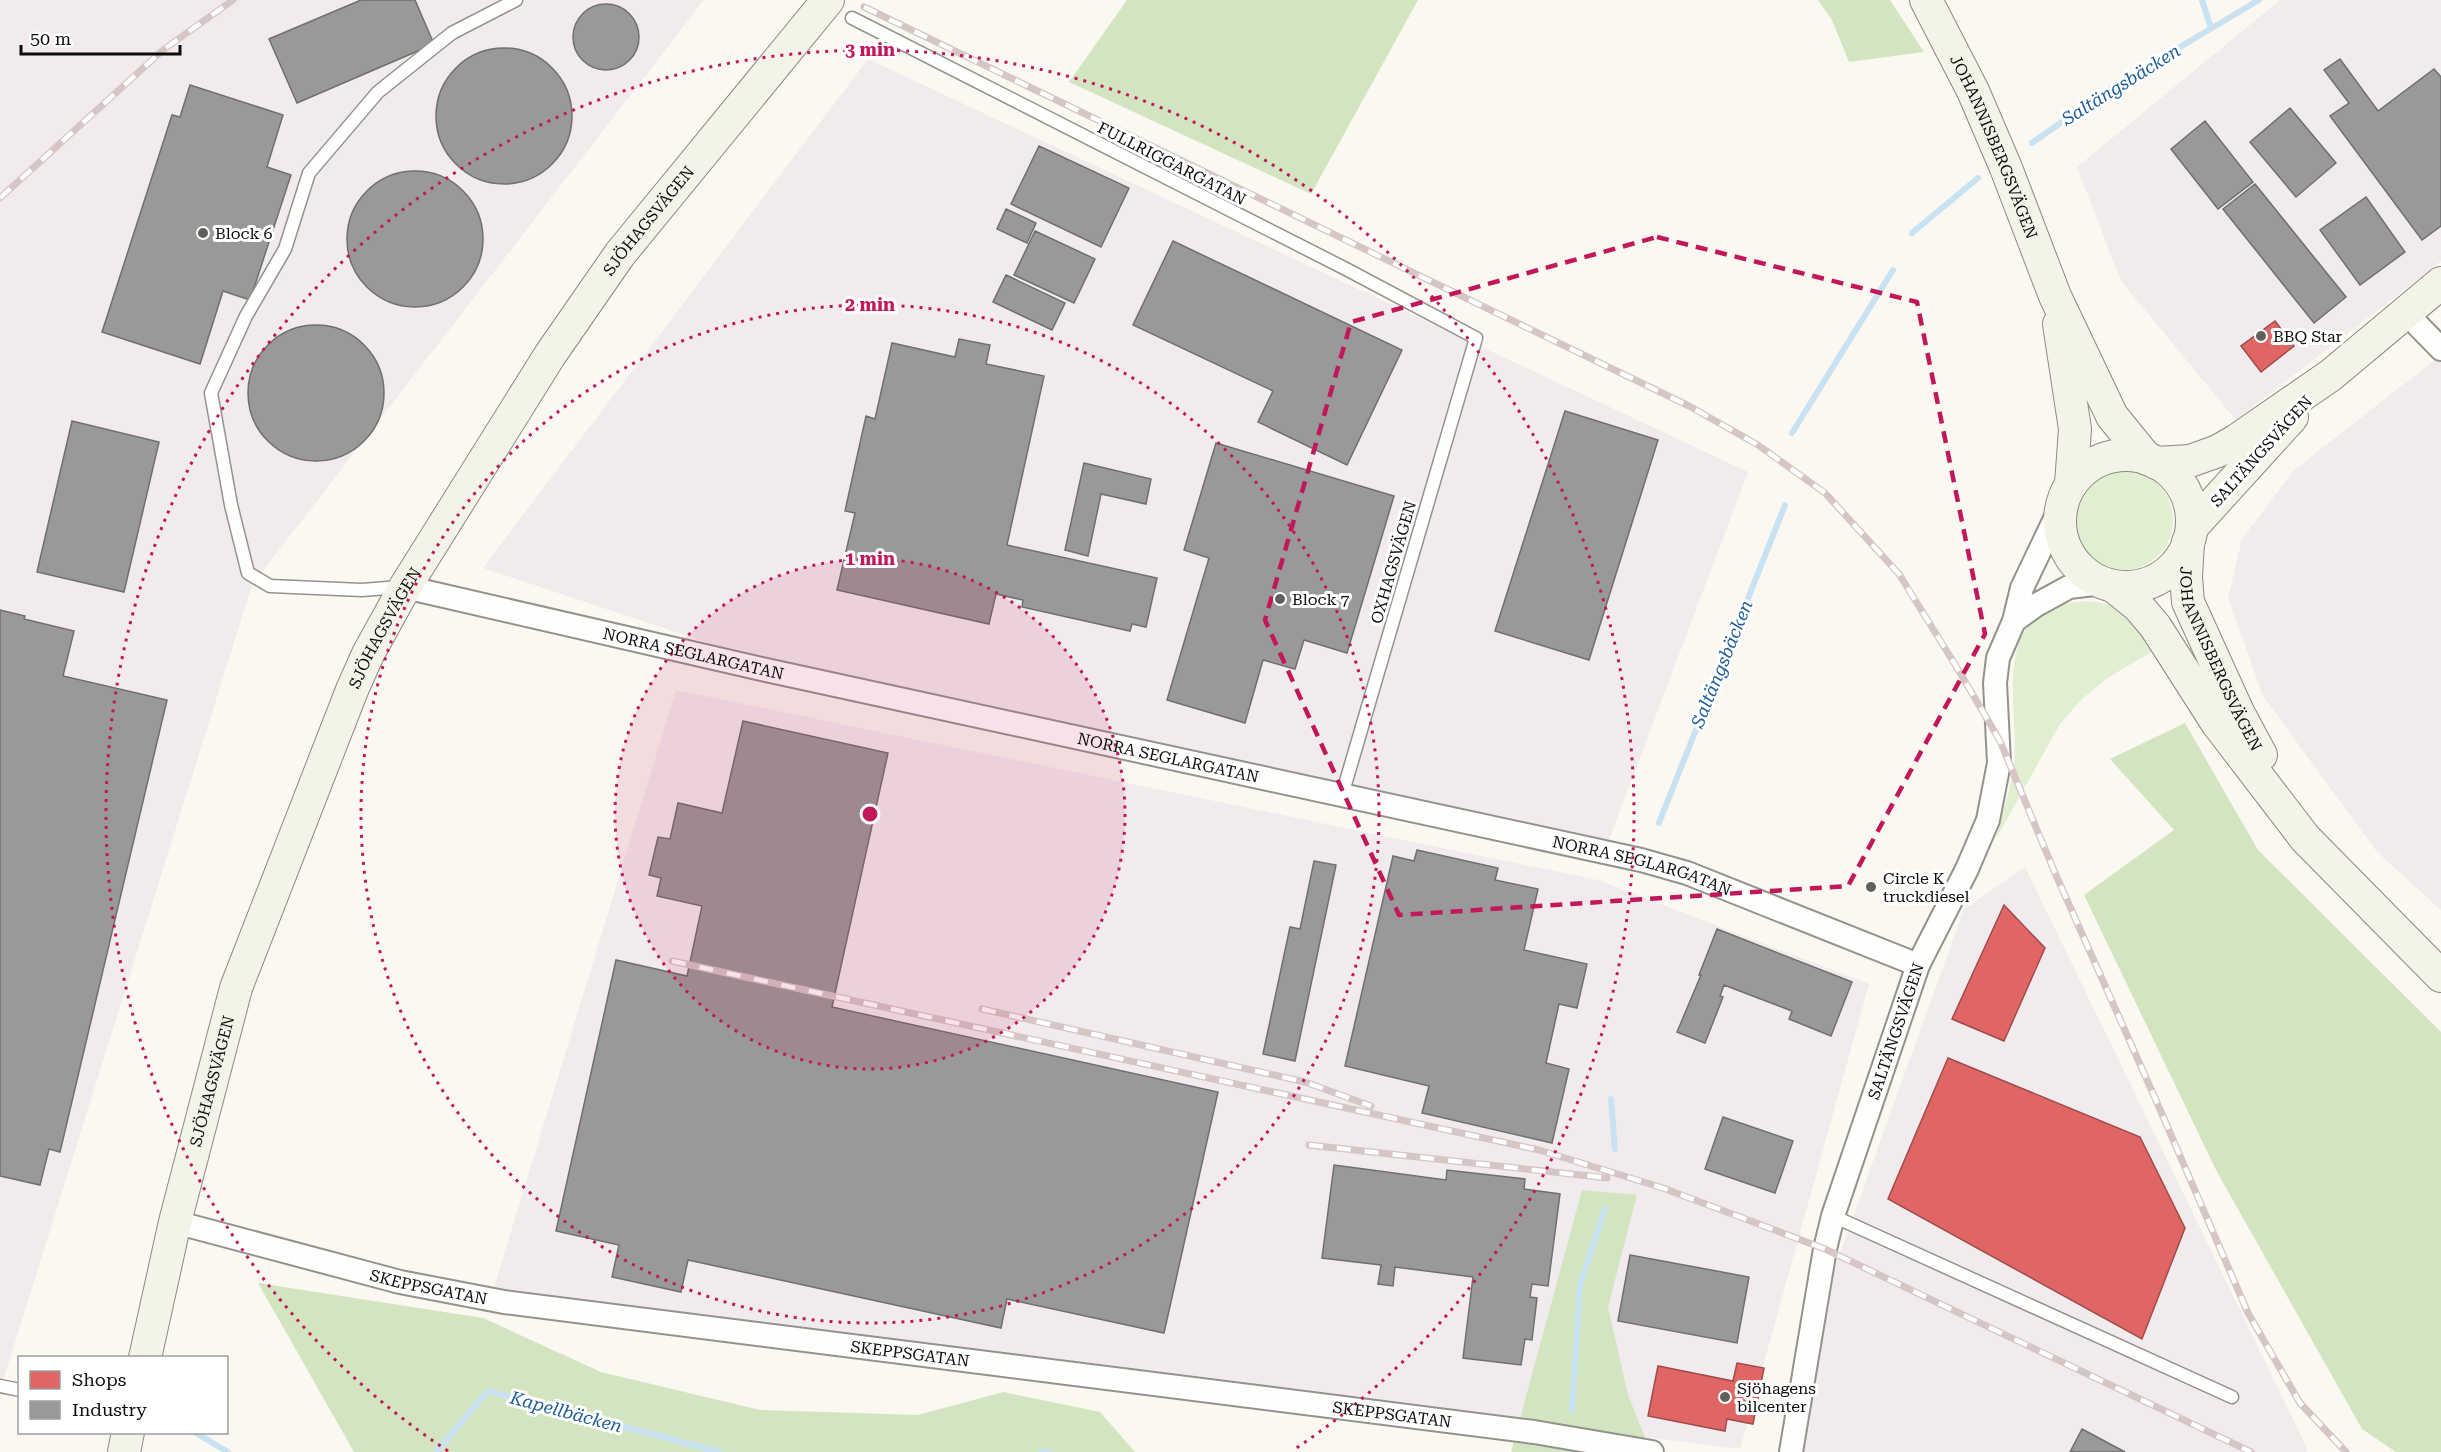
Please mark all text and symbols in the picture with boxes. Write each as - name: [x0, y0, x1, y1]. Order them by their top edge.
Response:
- scale bar: [21, 18, 180, 56]
- text: 50 m: [30, 28, 71, 49]
- text: 3 min: [845, 39, 895, 60]
- water label: Saltängsbäcken: [2057, 40, 2184, 130]
- street label: JOHANNISBERGSVÄGEN: [1946, 52, 2041, 242]
- street label: FULLRIGGARGATAN: [1094, 118, 1249, 209]
- street label: SJÖHAGSVÄGEN: [599, 162, 698, 279]
- place label: Block 6: [215, 224, 273, 243]
- marker: Block 6: [196, 226, 210, 240]
- text: 2 min: [845, 294, 895, 315]
- place label: BBQ Star: [2273, 327, 2343, 346]
- marker: BBQ Star: [2254, 329, 2268, 343]
- street label: SALTÄNGSVÄGEN: [2206, 392, 2316, 511]
- street label: OXHAGSVÄGEN: [1367, 498, 1420, 626]
- text: 1 min: [845, 548, 895, 569]
- street label: SJÖHAGSVÄGEN: [345, 564, 425, 692]
- street label: JOHANNISBERGSVÄGEN: [2176, 566, 2266, 754]
- place label: Block 7: [1292, 590, 1350, 609]
- marker: Block 7: [1273, 592, 1287, 606]
- water label: Saltängsbäcken: [1686, 597, 1757, 732]
- street label: NORRA SEGLARGATAN: [601, 624, 786, 684]
- street label: NORRA SEGLARGATAN: [1076, 729, 1261, 787]
- centre of rings: [860, 804, 880, 824]
- street label: NORRA SEGLARGATAN: [1551, 832, 1734, 900]
- place label: Circle K truckdiesel: [1883, 869, 1969, 906]
- marker: Circle K truckdiesel: [1864, 880, 1878, 894]
- street label: SALTÄNGSVÄGEN: [1864, 960, 1928, 1102]
- street label: SJÖHAGSVÄGEN: [186, 1013, 238, 1149]
- street label: SKEPPSGATAN: [368, 1265, 489, 1309]
- street label: SKEPPSGATAN: [849, 1337, 971, 1371]
- legend: [18, 1356, 228, 1434]
- text: Shops: [72, 1369, 126, 1390]
- place label: Sjöhagens bilcenter: [1737, 1379, 1816, 1416]
- water label: Kapellbäcken: [507, 1386, 624, 1437]
- marker: Sjöhagens bilcenter: [1718, 1390, 1732, 1404]
- street label: SKEPPSGATAN: [1332, 1398, 1453, 1432]
- text: Industry: [72, 1399, 147, 1420]

